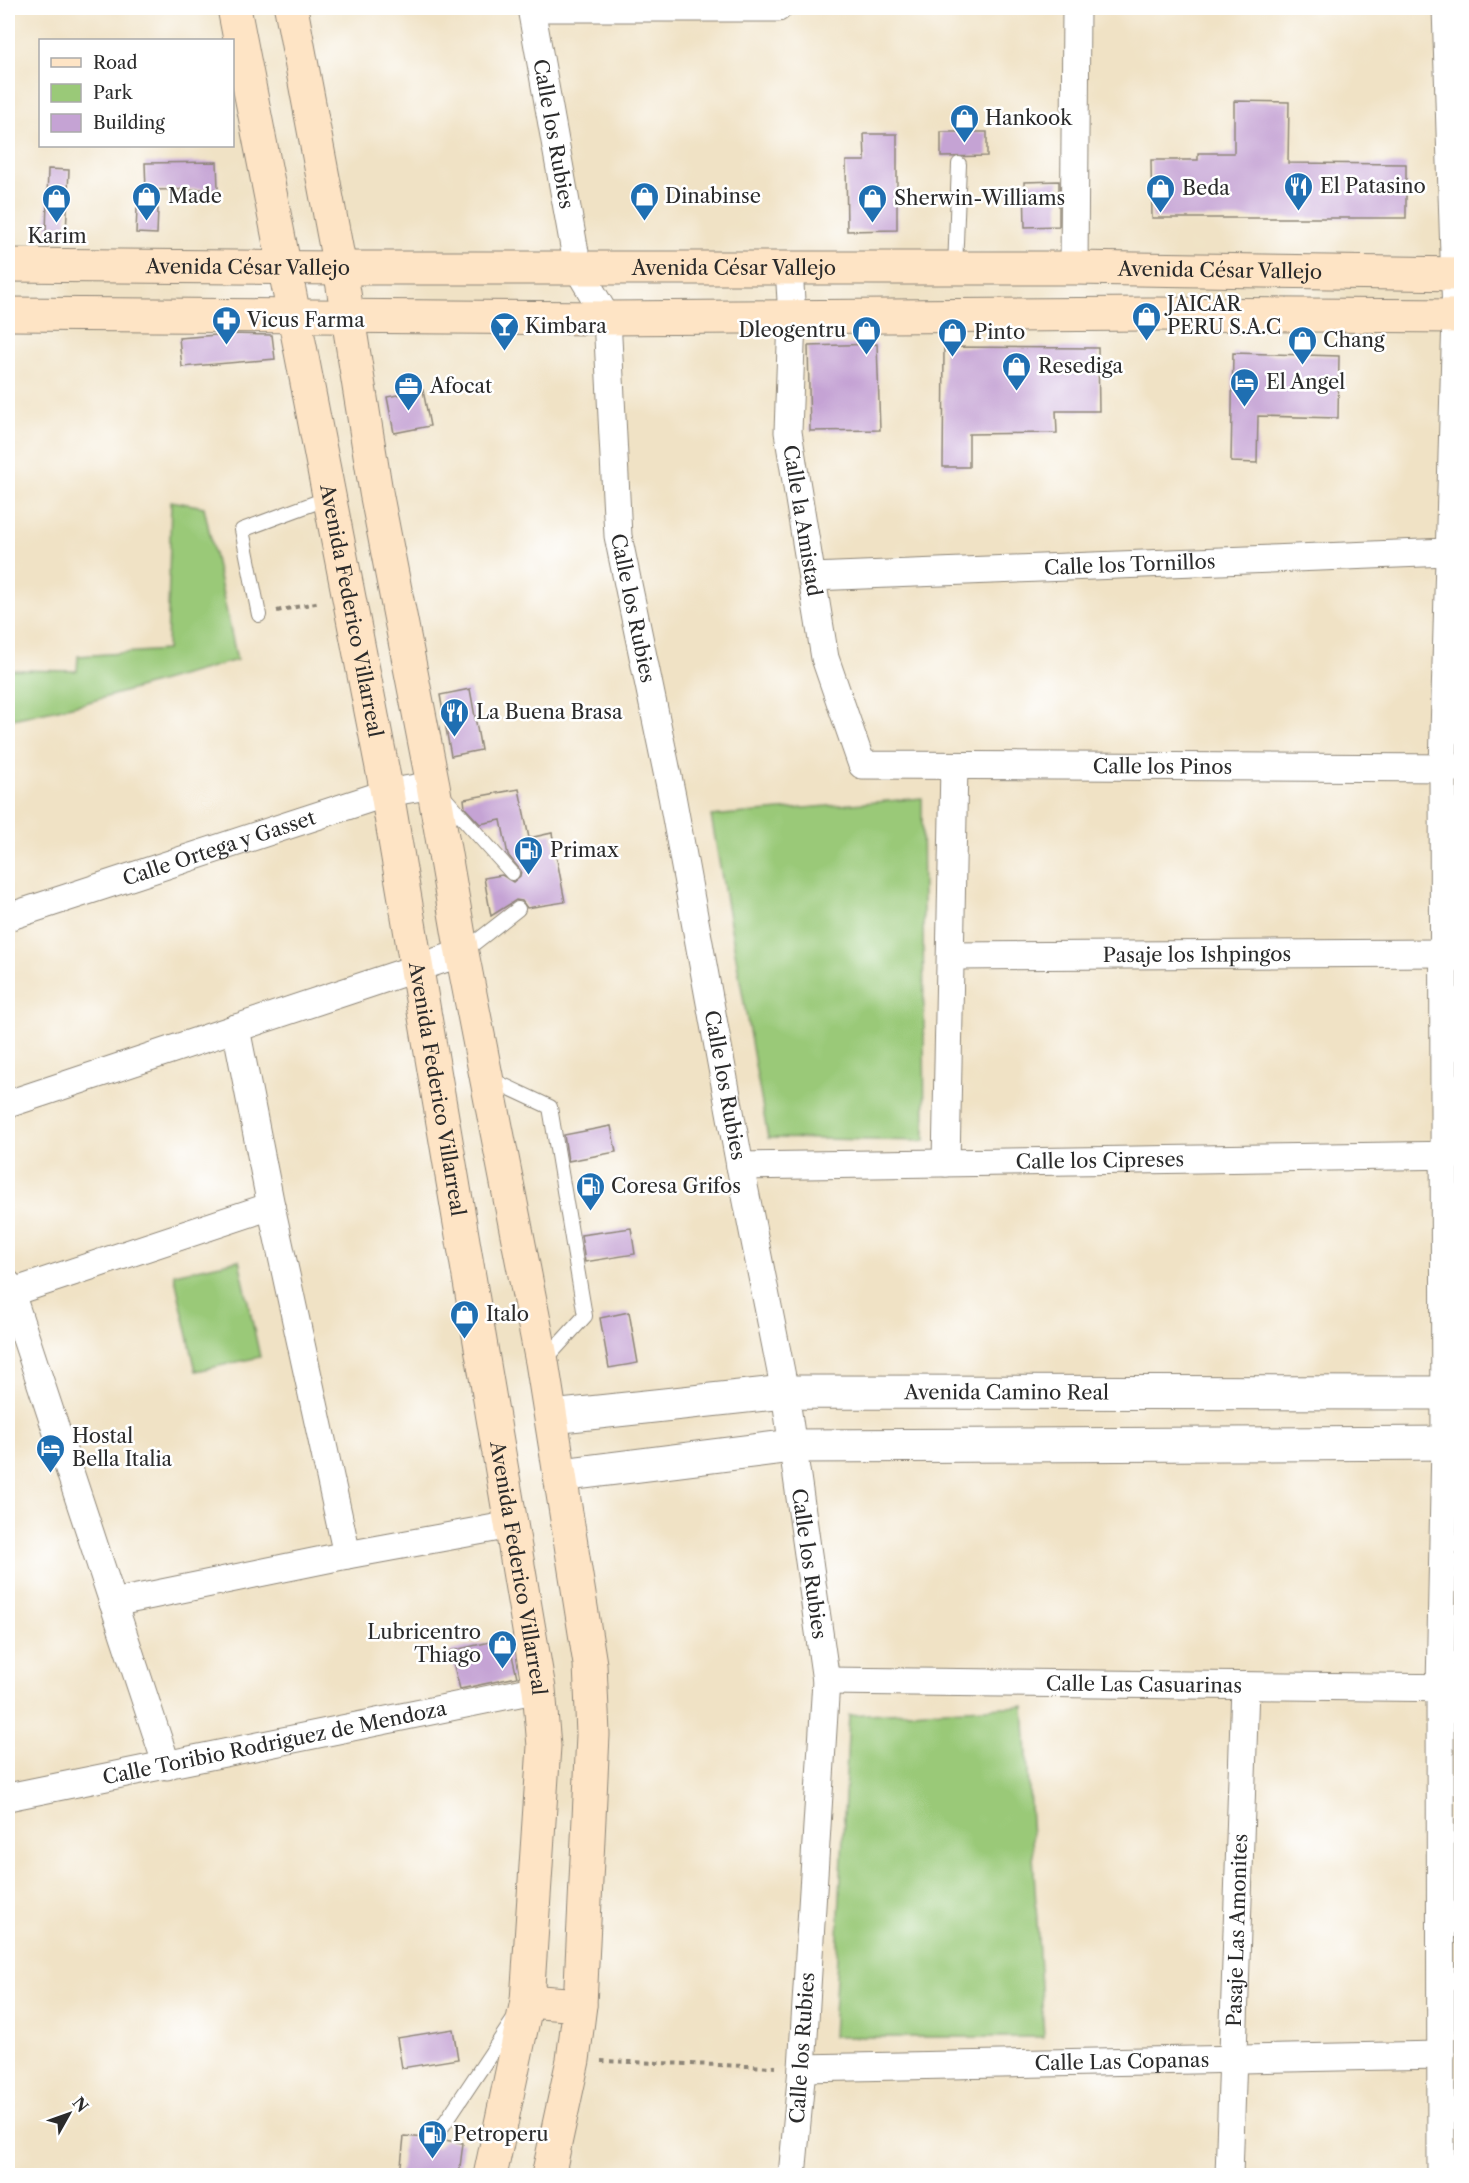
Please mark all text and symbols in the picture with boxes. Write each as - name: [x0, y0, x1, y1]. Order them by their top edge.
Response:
- legend: [39, 39, 234, 147]
- text: Road: [93, 52, 138, 74]
- street label: Calle los Rubies: [528, 57, 579, 211]
- text: Park: [93, 82, 134, 104]
- shop icon: Hankook: [948, 102, 980, 144]
- place label: Hankook: [985, 106, 1073, 130]
- text: Building: [93, 112, 165, 134]
- restaurant icon: El Patasino: [1283, 170, 1315, 212]
- shop icon: Beda: [1145, 172, 1177, 214]
- place label: El Patasino: [1320, 174, 1426, 198]
- place label: Beda: [1182, 176, 1230, 200]
- shop icon: Made: [131, 180, 163, 222]
- shop icon: Dinabinse: [628, 180, 660, 222]
- shop icon: Karim: [41, 182, 73, 224]
- shop icon: Sherwin-Williams: [857, 182, 889, 224]
- place label: Made: [168, 184, 222, 208]
- place label: Dinabinse: [665, 184, 761, 208]
- place label: Sherwin-Williams: [894, 186, 1065, 210]
- place label: Karim: [27, 224, 87, 248]
- street label: Avenida César Vallejo: [145, 254, 350, 280]
- street label: Avenida César Vallejo: [631, 256, 836, 280]
- street label: Avenida César Vallejo: [1117, 257, 1322, 284]
- place label: JAICAR PERU S.A.C: [1164, 292, 1281, 339]
- shop icon: JAICAR PERU S.A.C: [1130, 300, 1162, 342]
- pharmacy icon: Vicus Farma: [210, 304, 242, 346]
- place label: Vicus Farma: [246, 308, 365, 332]
- bar icon: Kimbara: [488, 310, 520, 352]
- place label: Kimbara: [525, 314, 607, 338]
- shop icon: Dleogentru: [851, 314, 883, 356]
- shop icon: Pinto: [937, 316, 969, 358]
- place label: Dleogentru: [739, 318, 846, 342]
- place label: Pinto: [974, 320, 1025, 344]
- shop icon: Chang: [1286, 324, 1318, 366]
- place label: Chang: [1323, 328, 1385, 352]
- shop icon: Resediga: [1001, 350, 1033, 392]
- place label: Resediga: [1038, 354, 1123, 378]
- hotel icon: El Angel: [1229, 366, 1261, 408]
- office icon: Afocat: [393, 370, 425, 412]
- place label: El Angel: [1266, 370, 1345, 394]
- place label: Afocat: [429, 374, 492, 398]
- street label: Calle la Amistad: [778, 443, 827, 598]
- street label: Avenida Federico Villarreal: [315, 481, 388, 739]
- street label: Calle los Rubies: [606, 531, 660, 685]
- street label: Calle los Tornillos: [1044, 549, 1216, 580]
- restaurant icon: La Buena Brasa: [439, 696, 471, 738]
- place label: La Buena Brasa: [476, 700, 623, 724]
- street label: Calle los Pinos: [1093, 754, 1232, 779]
- street label: Calle Ortega y Gasset: [119, 805, 319, 891]
- fuel station icon: Primax: [513, 834, 545, 876]
- place label: Primax: [550, 838, 619, 862]
- street label: Pasaje los Ishpingos: [1103, 942, 1291, 967]
- street label: Avenida Federico Villarreal: [404, 959, 471, 1218]
- street label: Calle los Rubies: [700, 1008, 751, 1162]
- street label: Calle los Cipreses: [1015, 1147, 1184, 1174]
- fuel station icon: Coresa Grifos: [574, 1170, 606, 1212]
- place label: Coresa Grifos: [611, 1174, 741, 1198]
- shop icon: Italo: [449, 1298, 481, 1340]
- place label: Italo: [486, 1302, 529, 1326]
- street label: Avenida Camino Real: [903, 1380, 1109, 1404]
- place label: Hostal Bella Italia: [72, 1424, 173, 1471]
- hotel icon: Hostal Bella Italia: [35, 1432, 67, 1474]
- street label: Avenida Federico Villarreal: [485, 1438, 551, 1696]
- street label: Calle los Rubies: [787, 1487, 832, 1641]
- place label: Lubricentro Thiago: [367, 1620, 481, 1667]
- shop icon: Lubricentro Thiago: [486, 1628, 518, 1670]
- street label: Calle Las Casuarinas: [1046, 1671, 1242, 1698]
- street label: Calle Toribio Rodriguez de Mendoza: [101, 1696, 449, 1789]
- street label: Pasaje Las Amonites: [1222, 1833, 1252, 2027]
- street label: Calle los Rubies: [785, 1972, 819, 2124]
- street label: Calle Las Copanas: [1034, 2048, 1209, 2075]
- north arrow: [39, 2084, 99, 2144]
- text: N: [68, 2093, 93, 2116]
- fuel station icon: Petroperu: [416, 2118, 448, 2160]
- place label: Petroperu: [453, 2122, 549, 2146]

